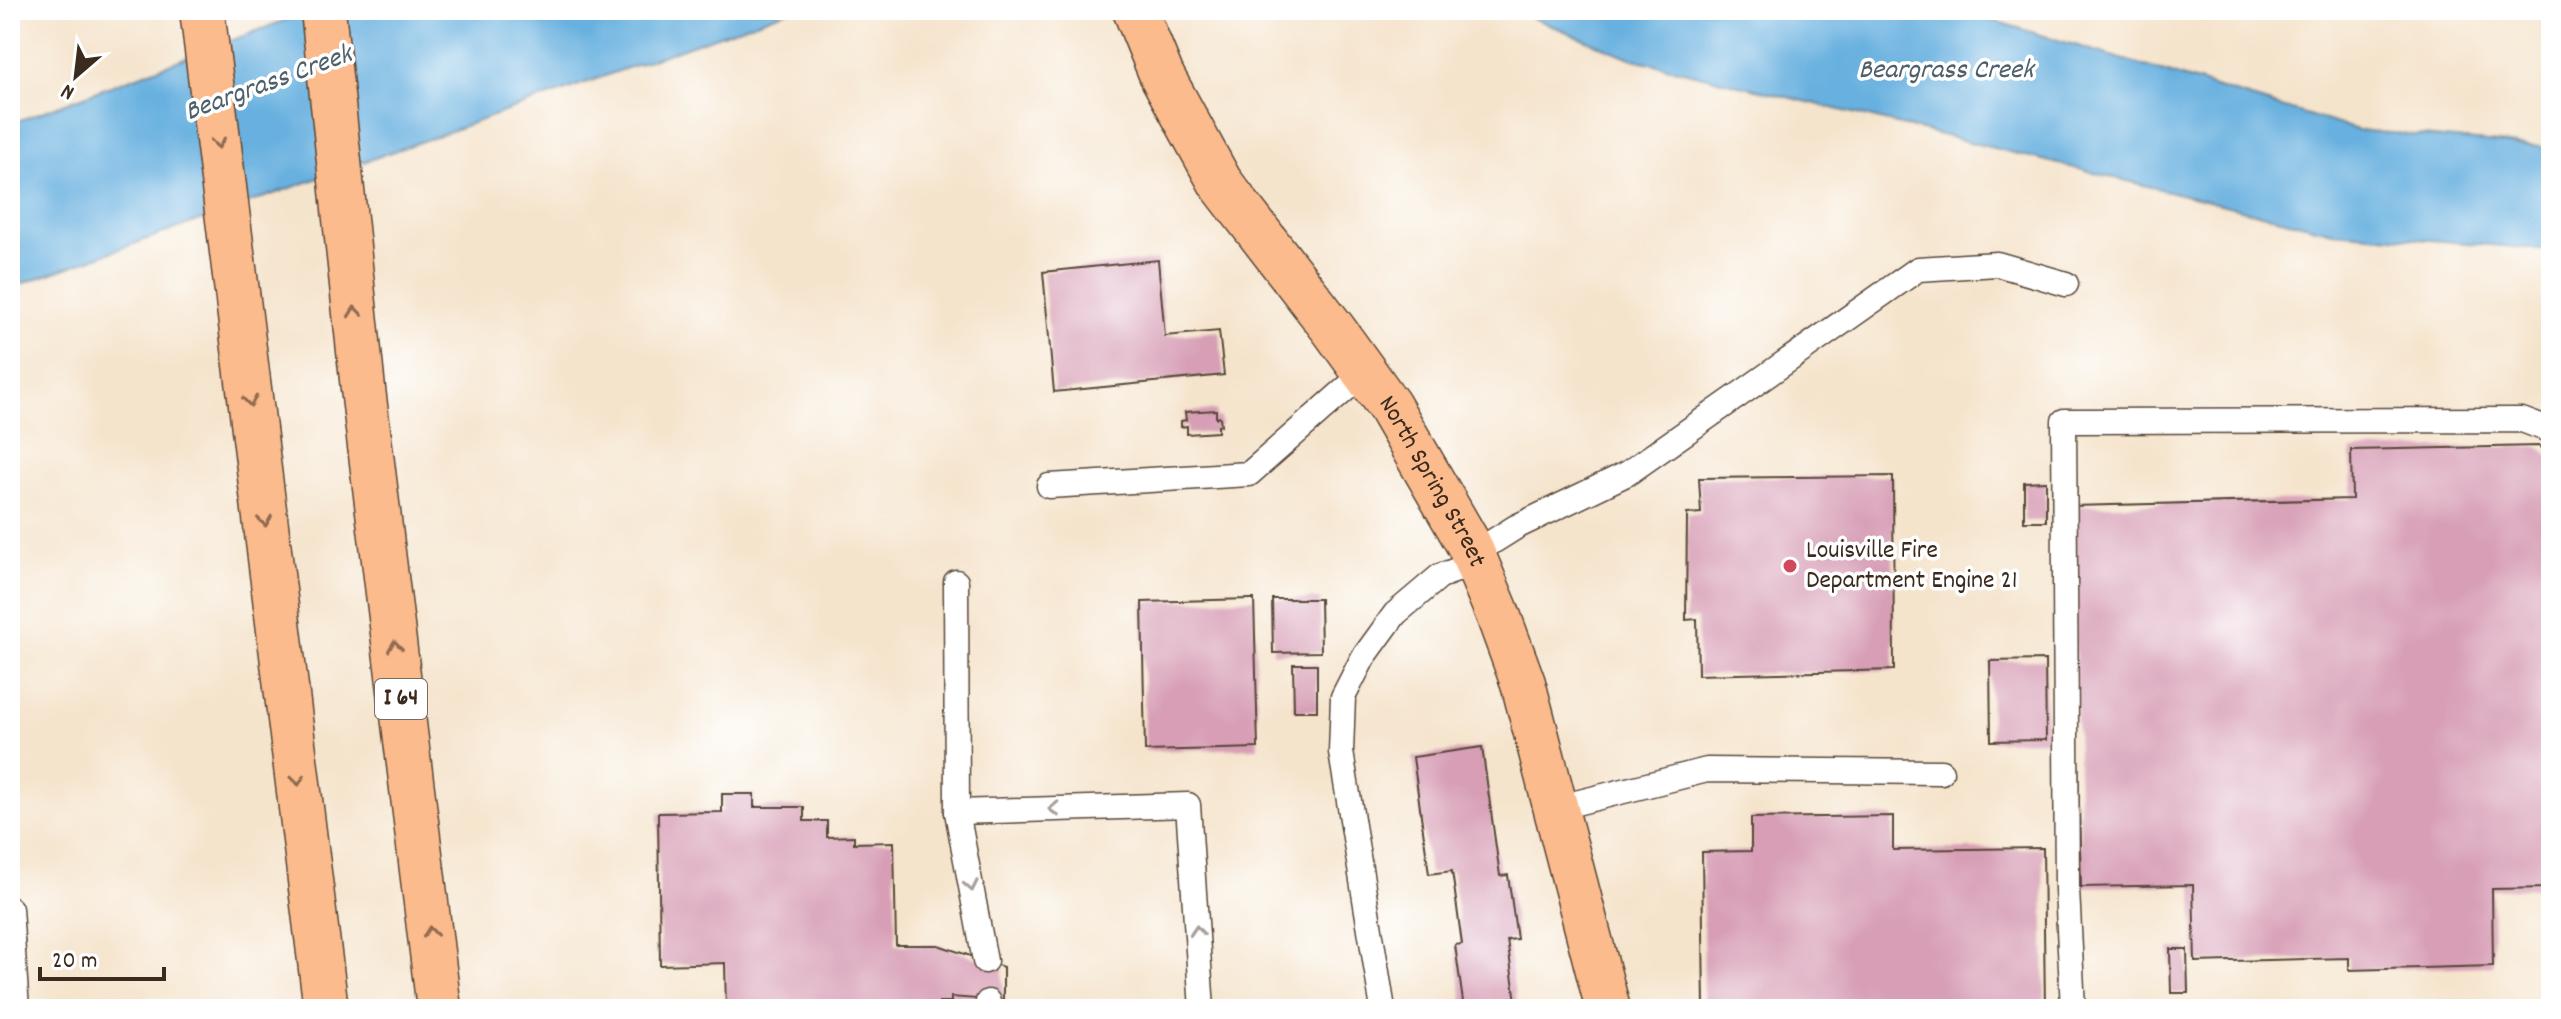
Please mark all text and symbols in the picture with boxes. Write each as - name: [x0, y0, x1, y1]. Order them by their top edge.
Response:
- water label: Beargrass Creek: [180, 35, 361, 134]
- north arrow: [36, 36, 116, 116]
- water label: Beargrass Creek: [1858, 52, 2036, 92]
- text: N: [56, 74, 80, 107]
- one-way arrow: [210, 137, 227, 150]
- one-way arrow: [347, 305, 364, 318]
- street label: North Spring Street: [1369, 388, 1495, 574]
- one-way arrow: [241, 394, 258, 408]
- one-way arrow: [256, 514, 273, 528]
- place label: Louisville Fire Department Engine 21: [1806, 533, 2018, 600]
- marker: Louisville Fire Department Engine 21: [1781, 557, 1799, 575]
- one-way arrow: [386, 639, 403, 652]
- road number: I 64: [375, 679, 427, 719]
- one-way arrow: [289, 774, 306, 787]
- one-way arrow: [1047, 801, 1060, 818]
- one-way arrow: [961, 880, 978, 893]
- one-way arrow: [1189, 924, 1206, 937]
- one-way arrow: [422, 925, 439, 938]
- scale bar: [40, 931, 164, 981]
- text: 20 m: [52, 945, 98, 979]

